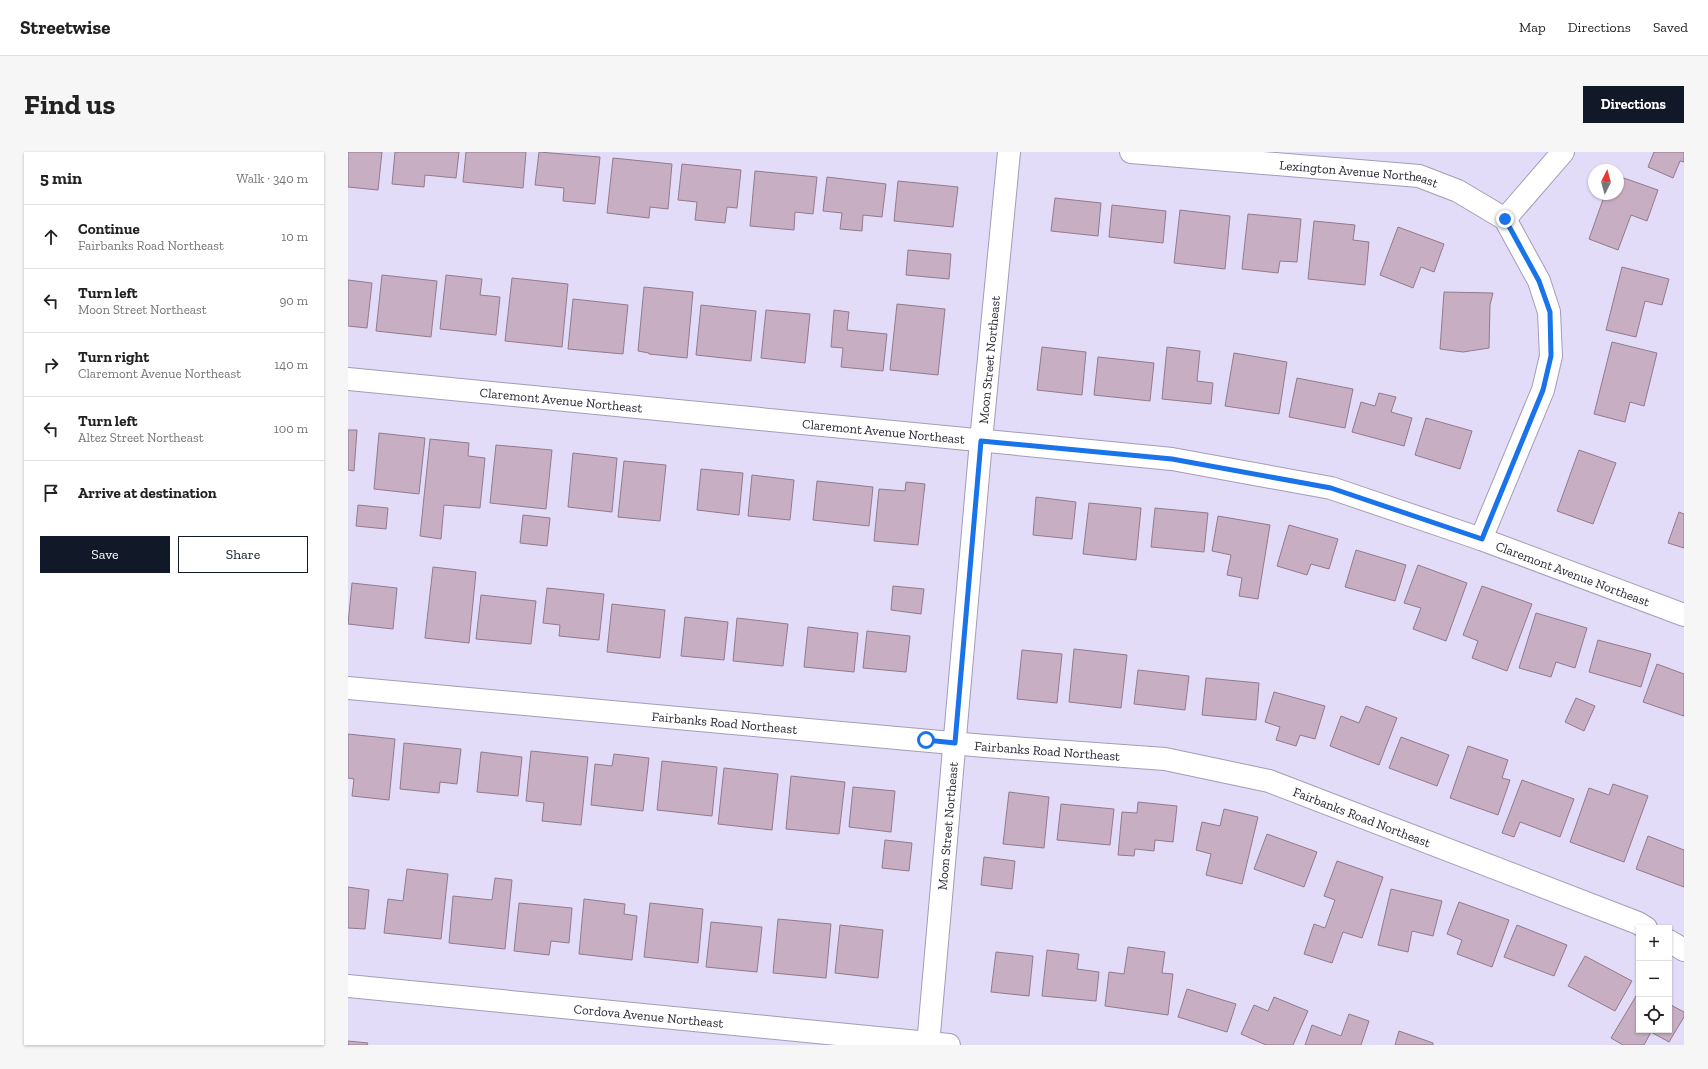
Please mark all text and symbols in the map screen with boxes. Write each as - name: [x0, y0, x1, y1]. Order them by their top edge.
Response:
- text: Streetwise: [20, 16, 110, 39]
- text: Map: [1519, 19, 1546, 36]
- text: Directions: [1568, 19, 1631, 36]
- text: Saved: [1653, 19, 1688, 36]
- button: Directions: [1583, 86, 1684, 123]
- text: Find us: [24, 88, 115, 121]
- street label: Lexington Avenue Northeast: [1279, 157, 1440, 191]
- north arrow: [1588, 164, 1624, 200]
- text: 5 min: [40, 168, 82, 188]
- text: Walk · 340 m: [236, 171, 308, 186]
- route end: [1496, 210, 1514, 228]
- text: Continue: [78, 220, 140, 238]
- icon: ahead: [40, 226, 62, 248]
- text: 10 m: [281, 229, 308, 244]
- text: Fairbanks Road Northeast: [78, 238, 224, 253]
- text: Turn left: [78, 284, 138, 302]
- icon: left: [40, 290, 62, 312]
- text: 90 m: [279, 293, 308, 308]
- street label: Moon Street Northeast: [976, 295, 1003, 425]
- text: Moon Street Northeast: [78, 302, 207, 317]
- text: Turn right: [78, 348, 149, 366]
- icon: right: [40, 354, 62, 376]
- text: 140 m: [274, 357, 308, 372]
- text: Claremont Avenue Northeast: [78, 366, 241, 381]
- street label: Claremont Avenue Northeast: [479, 385, 643, 416]
- text: Turn left: [78, 412, 138, 430]
- street label: Claremont Avenue Northeast: [801, 416, 966, 447]
- icon: left: [40, 418, 62, 440]
- text: 100 m: [274, 421, 308, 436]
- text: Altez Street Northeast: [78, 430, 203, 445]
- icon: arrive: [40, 482, 62, 504]
- text: Arrive at destination: [78, 484, 217, 502]
- button: Save: [40, 536, 170, 573]
- button: Share: [178, 536, 308, 573]
- street label: Claremont Avenue Northeast: [1494, 538, 1652, 610]
- street label: Fairbanks Road Northeast: [651, 709, 798, 737]
- route start: [917, 731, 935, 749]
- street label: Fairbanks Road Northeast: [974, 738, 1121, 764]
- street label: Moon Street Northeast: [935, 761, 961, 891]
- street label: Fairbanks Road Northeast: [1291, 784, 1433, 851]
- map controls: [1636, 925, 1672, 1033]
- button: +: [1636, 925, 1672, 961]
- button: −: [1636, 961, 1672, 997]
- button: locate: [1636, 997, 1672, 1033]
- street label: Cordova Avenue Northeast: [573, 1001, 724, 1031]

